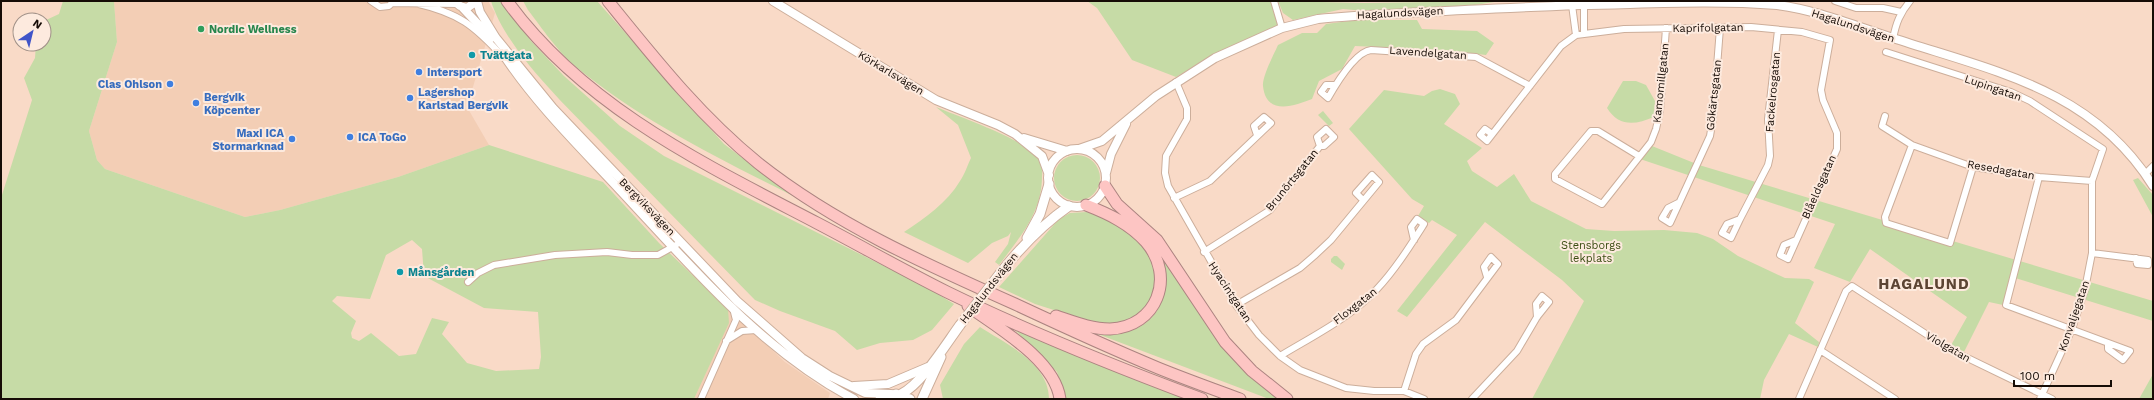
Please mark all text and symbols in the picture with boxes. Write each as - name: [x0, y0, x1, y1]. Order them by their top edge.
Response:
- street label: Hagalundsvägen: [1356, 4, 1444, 22]
- street label: Hagalundsvägen: [1810, 6, 1896, 46]
- north arrow: [12, 12, 52, 52]
- text: N: [30, 17, 45, 32]
- street label: Kaprifolgatan: [1672, 21, 1744, 35]
- place label: Nordic Wellness: [209, 23, 297, 36]
- marker: Nordic Wellness: [196, 24, 206, 34]
- street label: Kamomillgatan: [1650, 43, 1672, 123]
- street label: Lavendelgatan: [1389, 44, 1467, 62]
- street label: Körkarlsvägen: [856, 48, 926, 98]
- place label: Tvättgata: [480, 49, 532, 62]
- marker: Tvättgata: [467, 50, 477, 60]
- street label: Fackelrosgatan: [1763, 51, 1783, 133]
- street label: Gökärtsgatan: [1704, 59, 1724, 131]
- place label: Intersport: [427, 66, 482, 79]
- marker: Intersport: [414, 67, 424, 77]
- street label: Lupingatan: [1963, 72, 2023, 104]
- place label: Clas Ohlson: [98, 78, 162, 91]
- marker: Clas Ohlson: [165, 79, 175, 89]
- place label: Lagershop Karlstad Bergvik: [418, 86, 508, 112]
- place label: Bergvik Köpcenter: [204, 91, 260, 117]
- marker: Lagershop Karlstad Bergvik: [405, 93, 415, 103]
- marker: Bergvik Köpcenter: [191, 98, 201, 108]
- place label: Maxi ICA Stormarknad: [212, 127, 285, 153]
- place label: ICA ToGo: [358, 131, 407, 144]
- marker: ICA ToGo: [345, 132, 355, 142]
- marker: Maxi ICA Stormarknad: [287, 134, 297, 144]
- street label: Brunörtsgatan: [1263, 146, 1321, 214]
- street label: Blåeldsgatan: [1799, 153, 1839, 221]
- street label: Resedagatan: [1966, 158, 2036, 182]
- street label: Bergviksvägen: [616, 176, 678, 238]
- park label: Stensborgs lekplats: [1561, 239, 1621, 265]
- street label: Hagalundsvägen: [957, 250, 1021, 326]
- street label: Hyacintgatan: [1206, 259, 1254, 325]
- place label: Månsgården: [408, 266, 474, 279]
- marker: Månsgården: [395, 267, 405, 277]
- district label: HAGALUND: [1878, 275, 1970, 293]
- street label: Konvaljegatan: [2056, 279, 2092, 353]
- street label: Floxgatan: [1331, 285, 1379, 327]
- street label: Violgatan: [1923, 329, 1973, 365]
- scale bar: [2014, 362, 2111, 388]
- text: 100 m: [2020, 369, 2055, 383]

